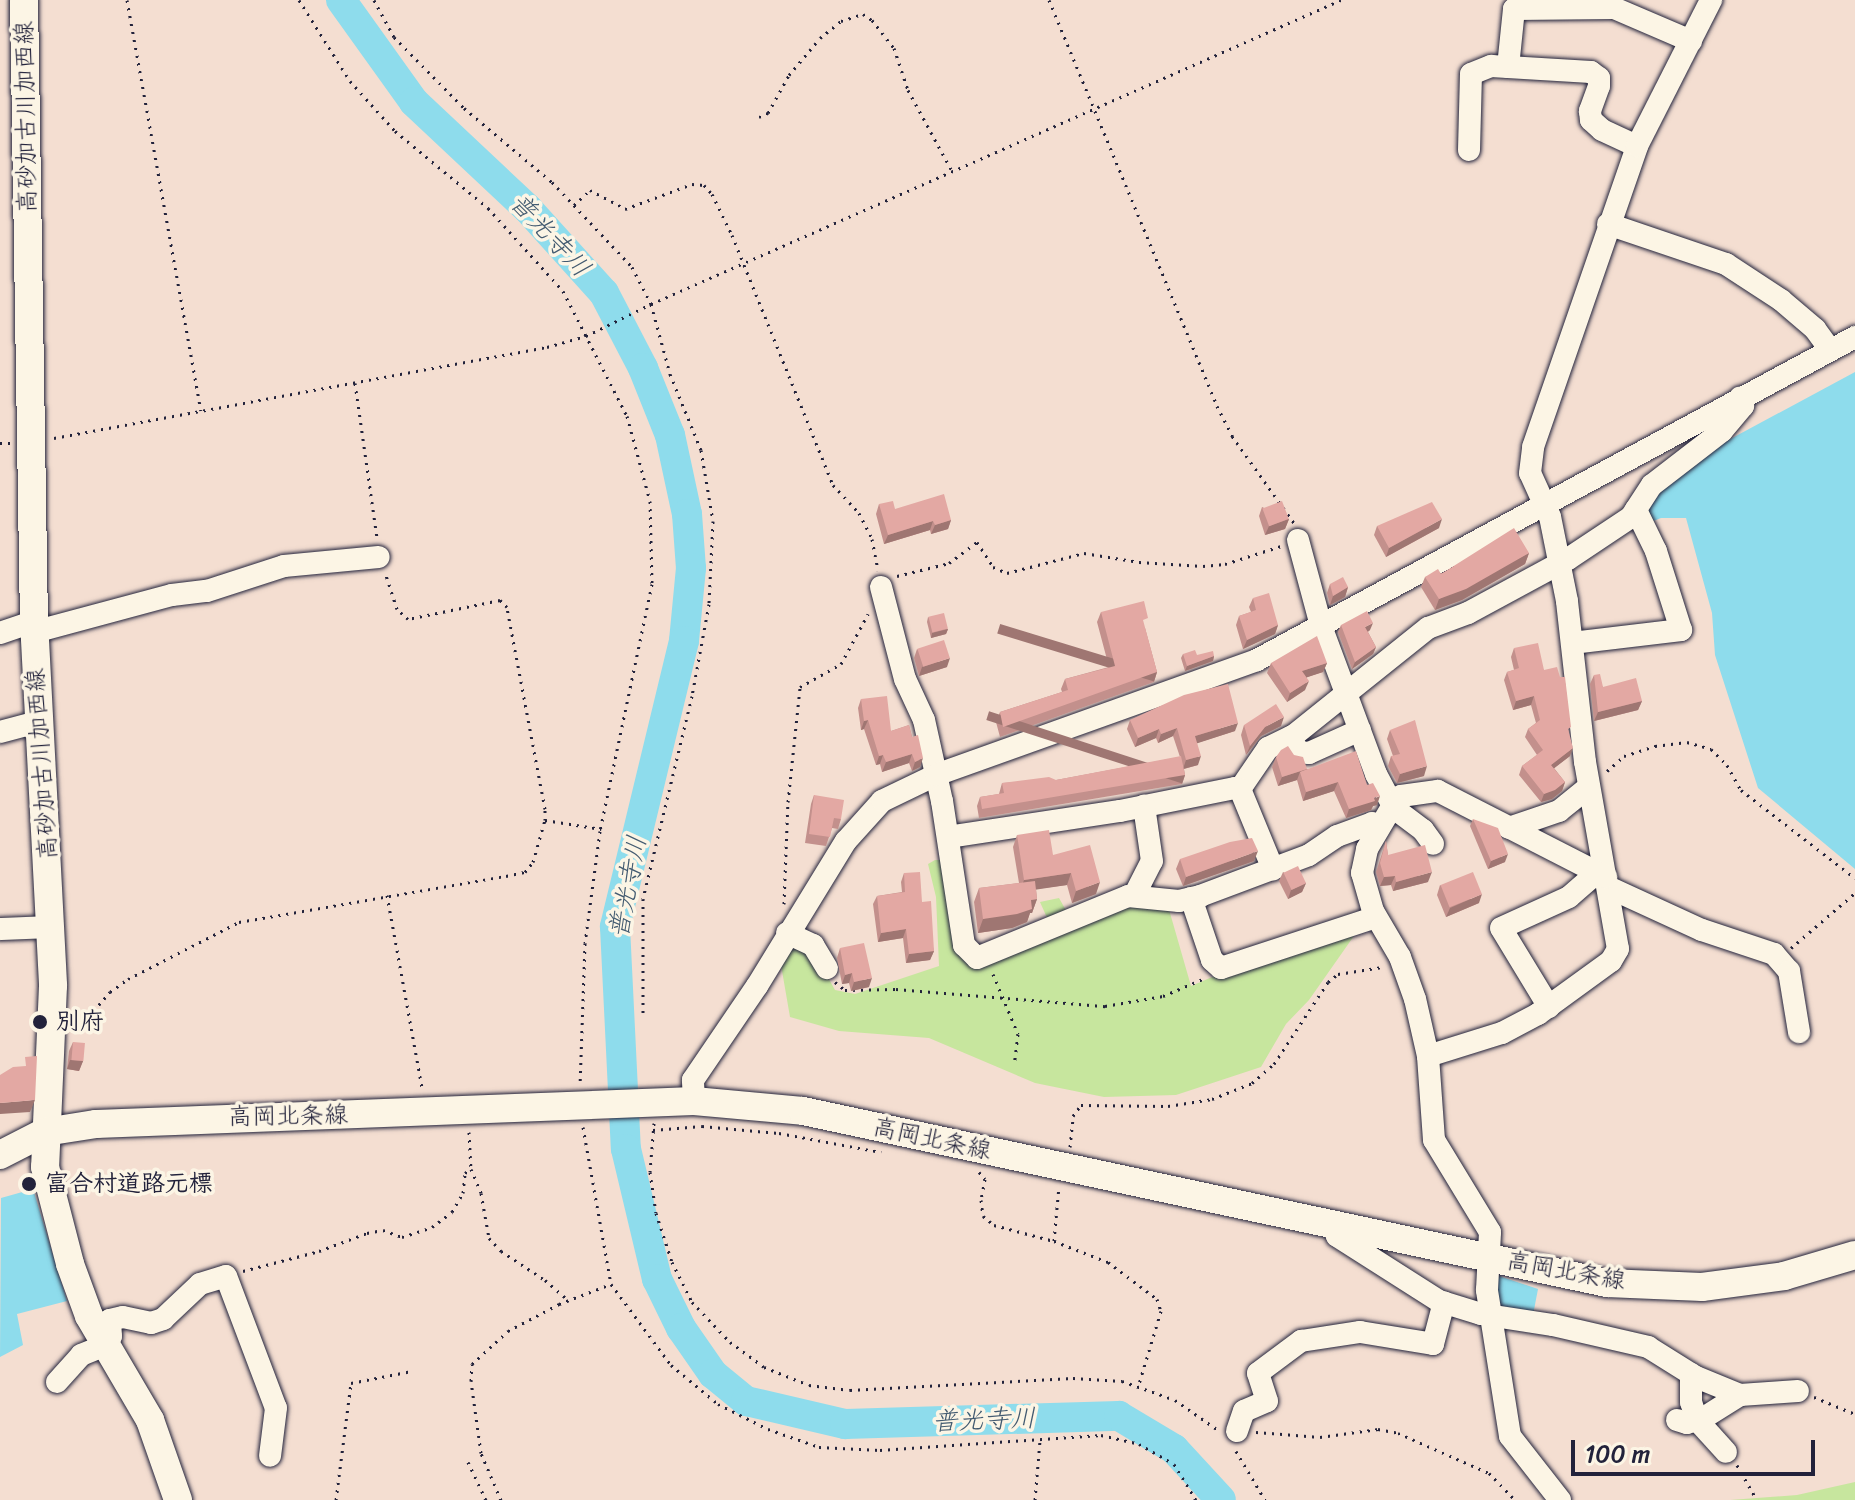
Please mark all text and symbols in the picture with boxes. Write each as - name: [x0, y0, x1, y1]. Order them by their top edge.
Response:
- street label: 高砂加古川加西線: [10, 21, 42, 213]
- water label: 普光寺川: [503, 186, 597, 284]
- street label: 高砂加古川加西線: [21, 667, 63, 861]
- water label: 普光寺川: [603, 833, 653, 941]
- place label: 別府: [56, 1008, 104, 1036]
- marker: 別府: [31, 1013, 49, 1031]
- street label: 高岡北条線: [228, 1101, 348, 1131]
- street label: 高岡北条線: [870, 1112, 994, 1166]
- place label: 富合村道路元標: [45, 1170, 213, 1198]
- marker: 富合村道路元標: [20, 1175, 38, 1193]
- street label: 高岡北条線: [1504, 1246, 1628, 1296]
- water label: 普光寺川: [931, 1403, 1037, 1437]
- scale bar: [1575, 1424, 1819, 1474]
- text: 100 m: [1585, 1433, 1650, 1475]

